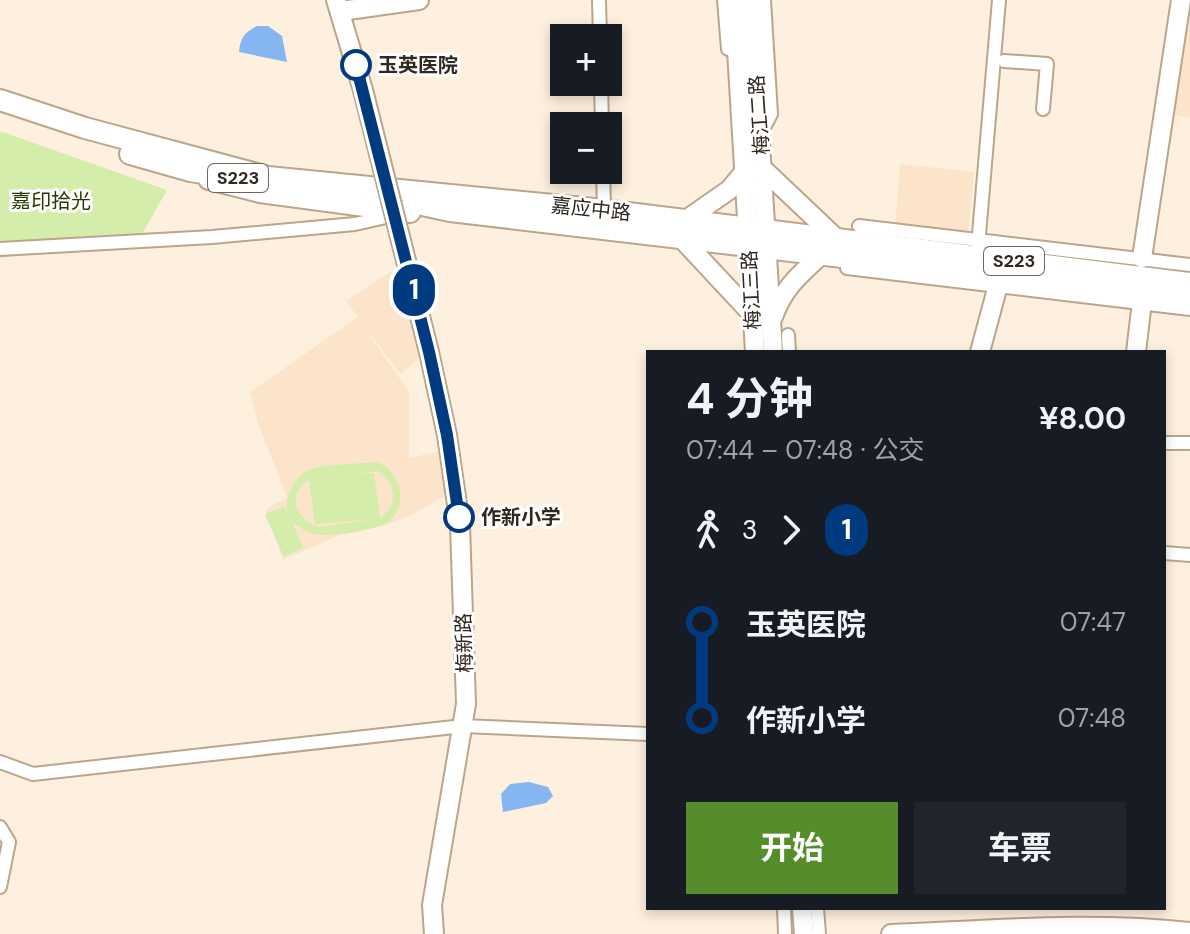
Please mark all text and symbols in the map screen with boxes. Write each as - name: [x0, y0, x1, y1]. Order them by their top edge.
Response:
- map controls: [550, 24, 622, 184]
- button: +: [550, 24, 622, 96]
- marker: 玉英医院: [341, 50, 371, 80]
- place label: 玉英医院: [378, 52, 458, 78]
- street label: 梅江二路: [743, 74, 775, 156]
- button: −: [550, 112, 622, 184]
- road number: S223: [208, 164, 268, 192]
- park label: 嘉印拾光: [11, 188, 91, 214]
- street label: 嘉应中路: [550, 192, 632, 226]
- road number: S223: [984, 247, 1044, 275]
- street label: 梅江三路: [736, 249, 766, 331]
- line badge: 1: [388, 264, 440, 316]
- text: 1: [409, 271, 419, 308]
- text: 4 分钟: [686, 370, 813, 428]
- text: ¥8.00: [1039, 399, 1126, 438]
- text: 07:44 – 07:48 · 公交: [686, 433, 924, 467]
- marker: 作新小学: [444, 502, 474, 532]
- place label: 作新小学: [481, 504, 561, 530]
- icon: walk: [686, 508, 730, 552]
- icon: forward: [769, 508, 813, 552]
- text: 1: [841, 511, 852, 548]
- text: 3: [742, 513, 757, 547]
- text: 玉英医院: [746, 605, 866, 644]
- text: 07:47: [1060, 605, 1126, 639]
- street label: 梅新路: [450, 613, 478, 673]
- text: 作新小学: [746, 701, 866, 740]
- text: 07:48: [1058, 701, 1126, 735]
- button: 开始: [686, 802, 898, 894]
- button: 车票: [914, 802, 1126, 894]

